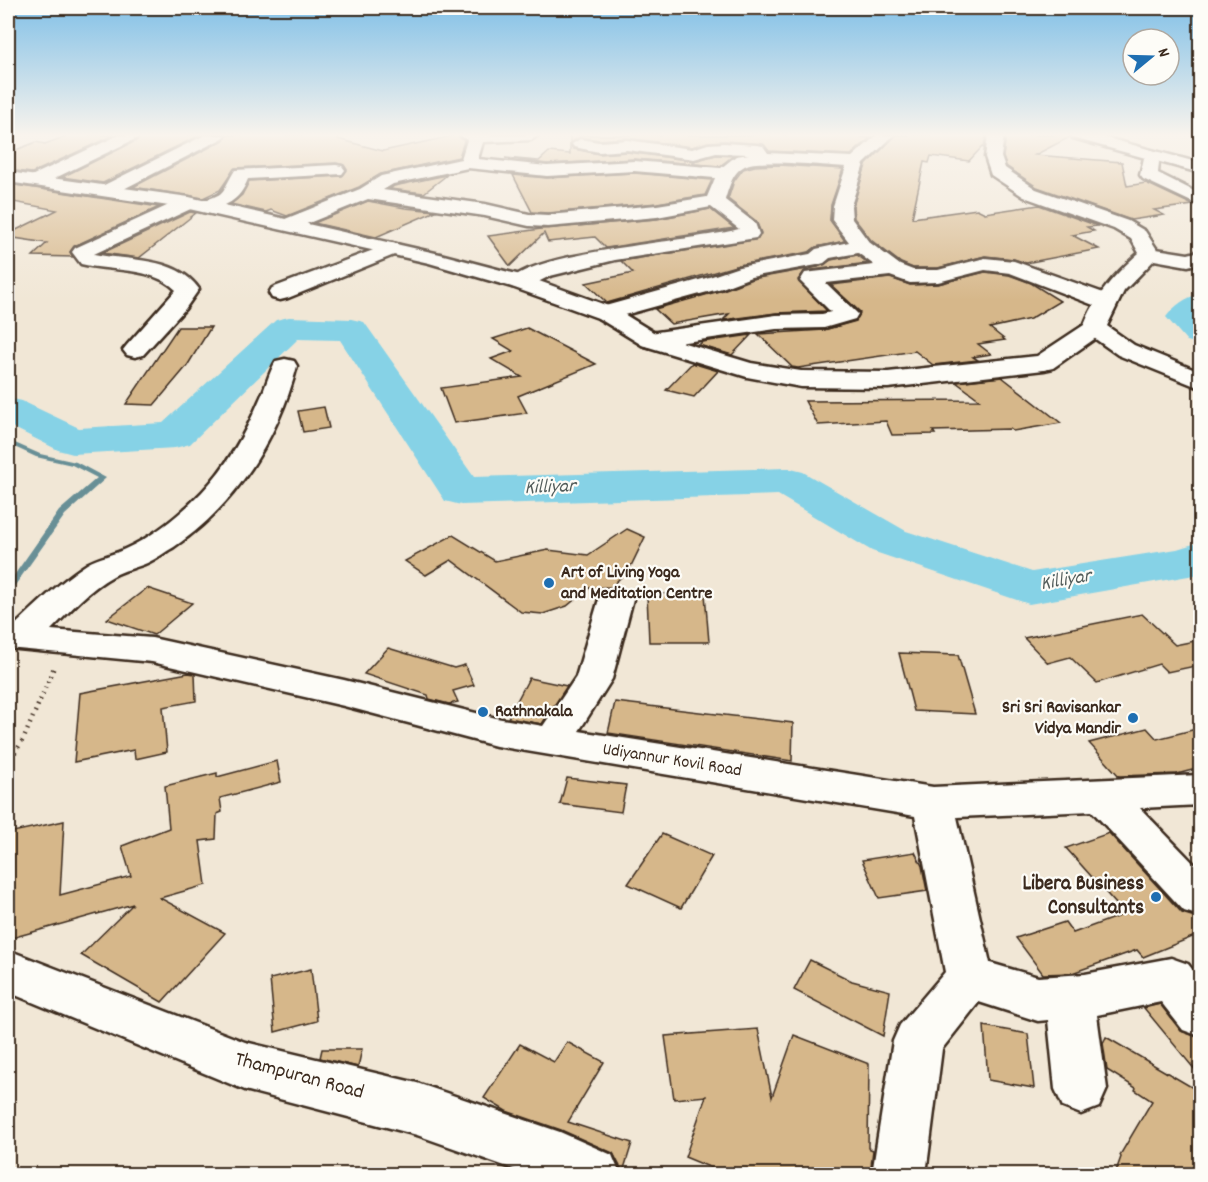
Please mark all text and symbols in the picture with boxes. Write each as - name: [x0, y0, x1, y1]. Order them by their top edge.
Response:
- north arrow: [1121, 27, 1181, 87]
- text: N: [1151, 45, 1175, 61]
- water label: Killiyar: [524, 473, 579, 503]
- place label: Art of Living Yoga and Meditation Centre: [561, 561, 712, 607]
- water label: Killiyar: [1038, 562, 1096, 599]
- marker: Art of Living Yoga and Meditation Centre: [542, 576, 556, 590]
- place label: Sri Sri Ravisankar Vidya Mandir: [1002, 696, 1121, 742]
- place label: Rathnakala: [495, 700, 573, 725]
- marker: Rathnakala: [476, 705, 490, 719]
- marker: Sri Sri Ravisankar Vidya Mandir: [1126, 711, 1140, 725]
- street label: Udiyannur Kovil Road: [601, 738, 743, 784]
- place label: Libera Business Consultants: [1022, 870, 1144, 924]
- marker: Libera Business Consultants: [1149, 890, 1163, 904]
- street label: Thampuran Road: [231, 1045, 367, 1109]

